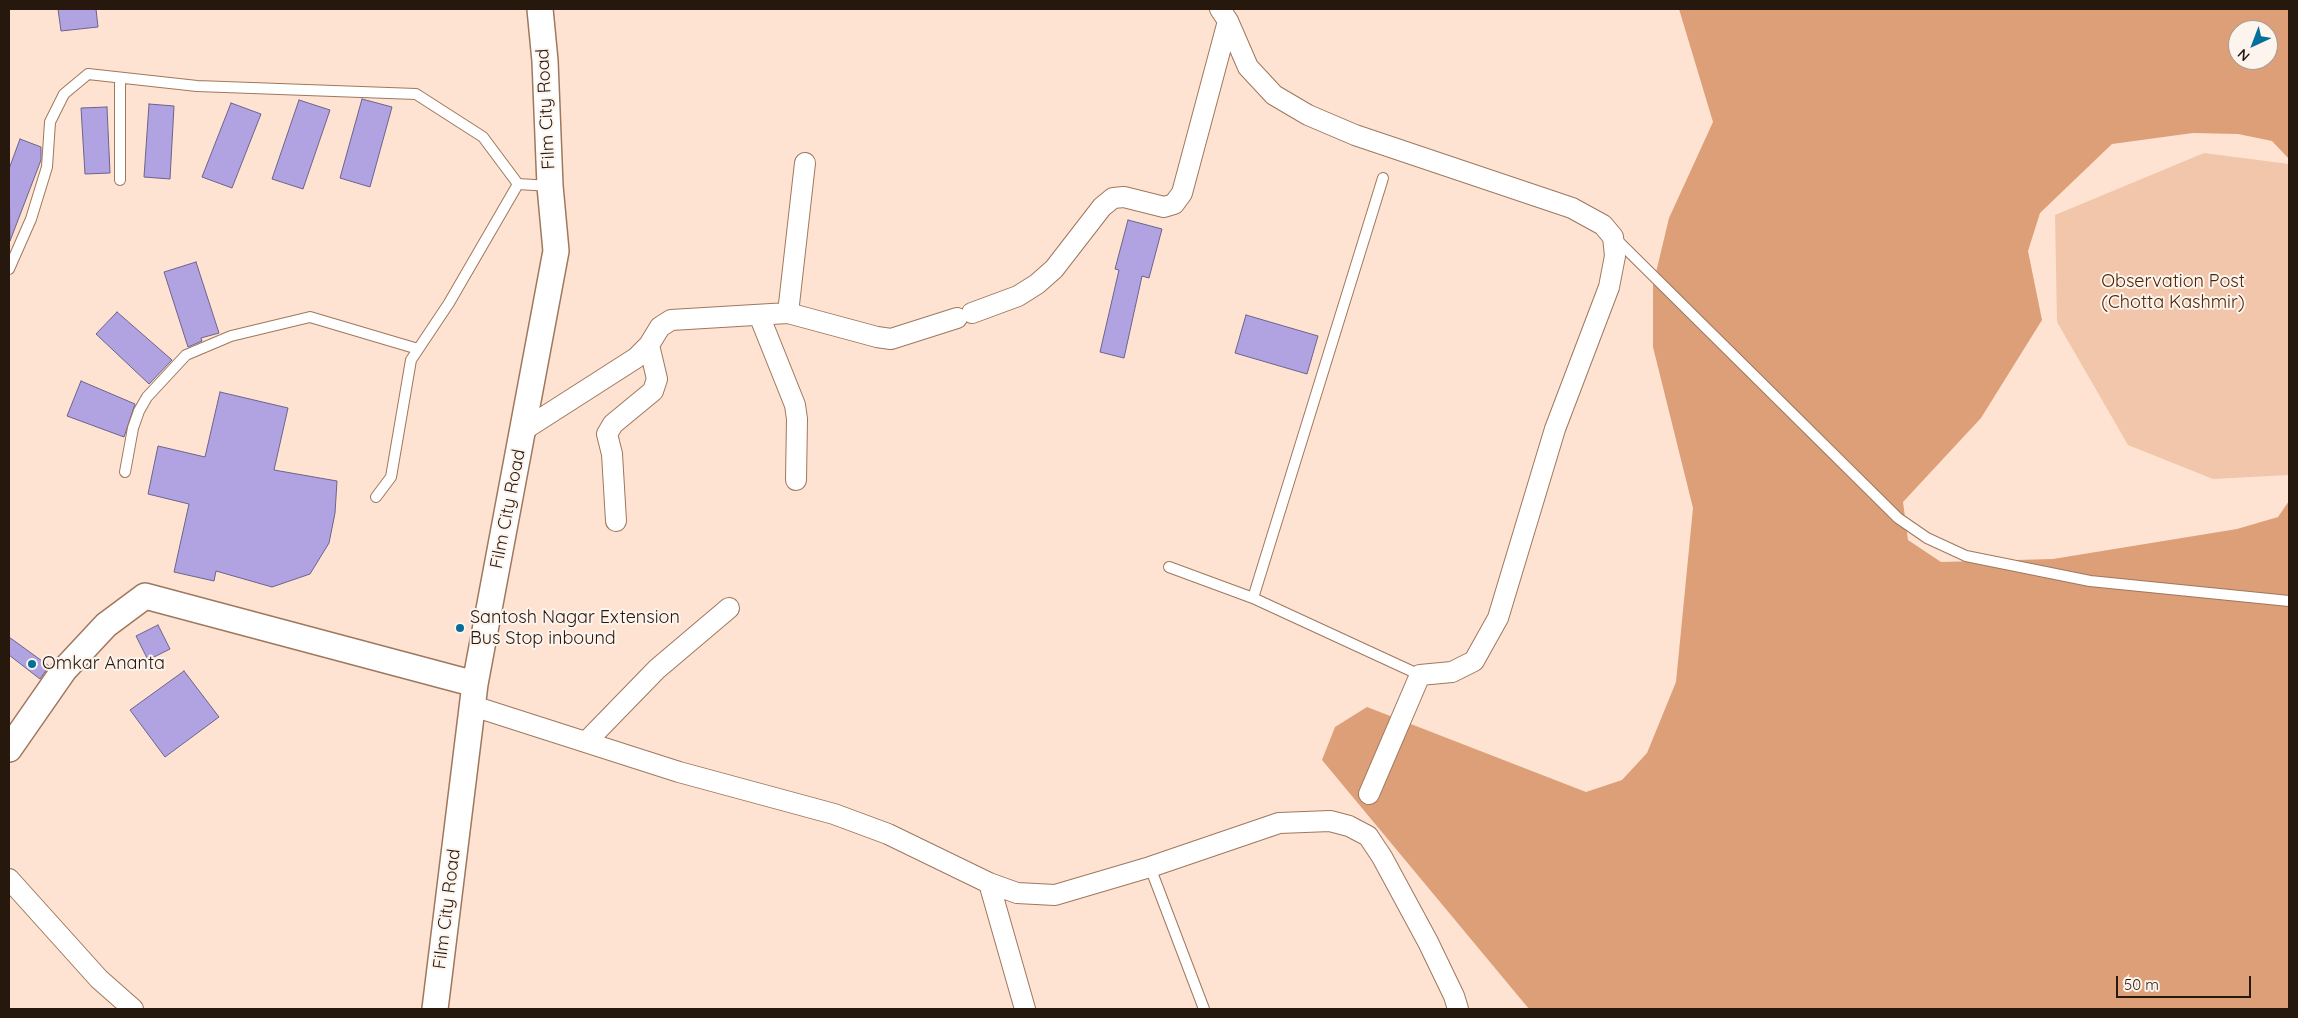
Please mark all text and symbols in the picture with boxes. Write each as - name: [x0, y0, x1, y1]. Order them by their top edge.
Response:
- north arrow: [2228, 20, 2278, 70]
- text: N: [2234, 45, 2253, 65]
- street label: Film City Road: [532, 48, 560, 170]
- park label: Observation Post (Chotta Kashmir): [2101, 271, 2245, 314]
- street label: Film City Road: [486, 448, 530, 570]
- place label: Santosh Nagar Extension Bus Stop inbound: [470, 607, 680, 650]
- marker: Santosh Nagar Extension Bus Stop inbound: [454, 622, 466, 634]
- place label: Omkar Ananta: [42, 653, 165, 675]
- marker: Omkar Ananta: [26, 658, 38, 670]
- street label: Film City Road: [429, 848, 465, 970]
- scale bar: [2118, 966, 2253, 998]
- text: 50 m: [2124, 975, 2159, 994]

